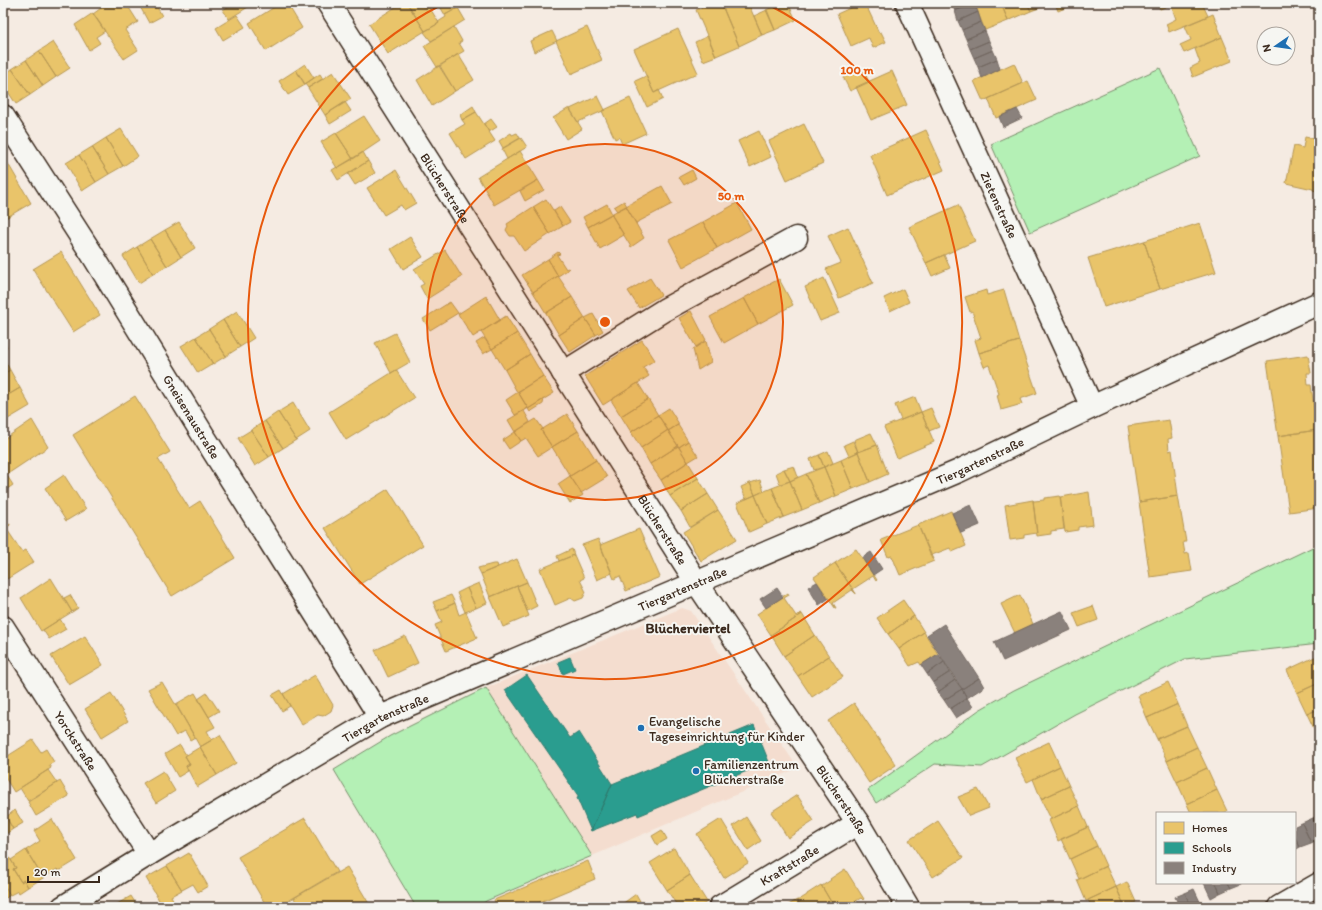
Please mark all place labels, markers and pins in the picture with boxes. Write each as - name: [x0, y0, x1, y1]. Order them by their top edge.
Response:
- centre of rings: [598, 315, 612, 329]
- place label: Evangelische Tageseinrichtung für Kinder: [649, 714, 805, 744]
- marker: Evangelische Tageseinrichtung für Kinder: [636, 723, 646, 733]
- place label: Familienzentrum Blücherstraße: [704, 757, 799, 787]
- marker: Familienzentrum Blücherstraße: [691, 766, 701, 776]

